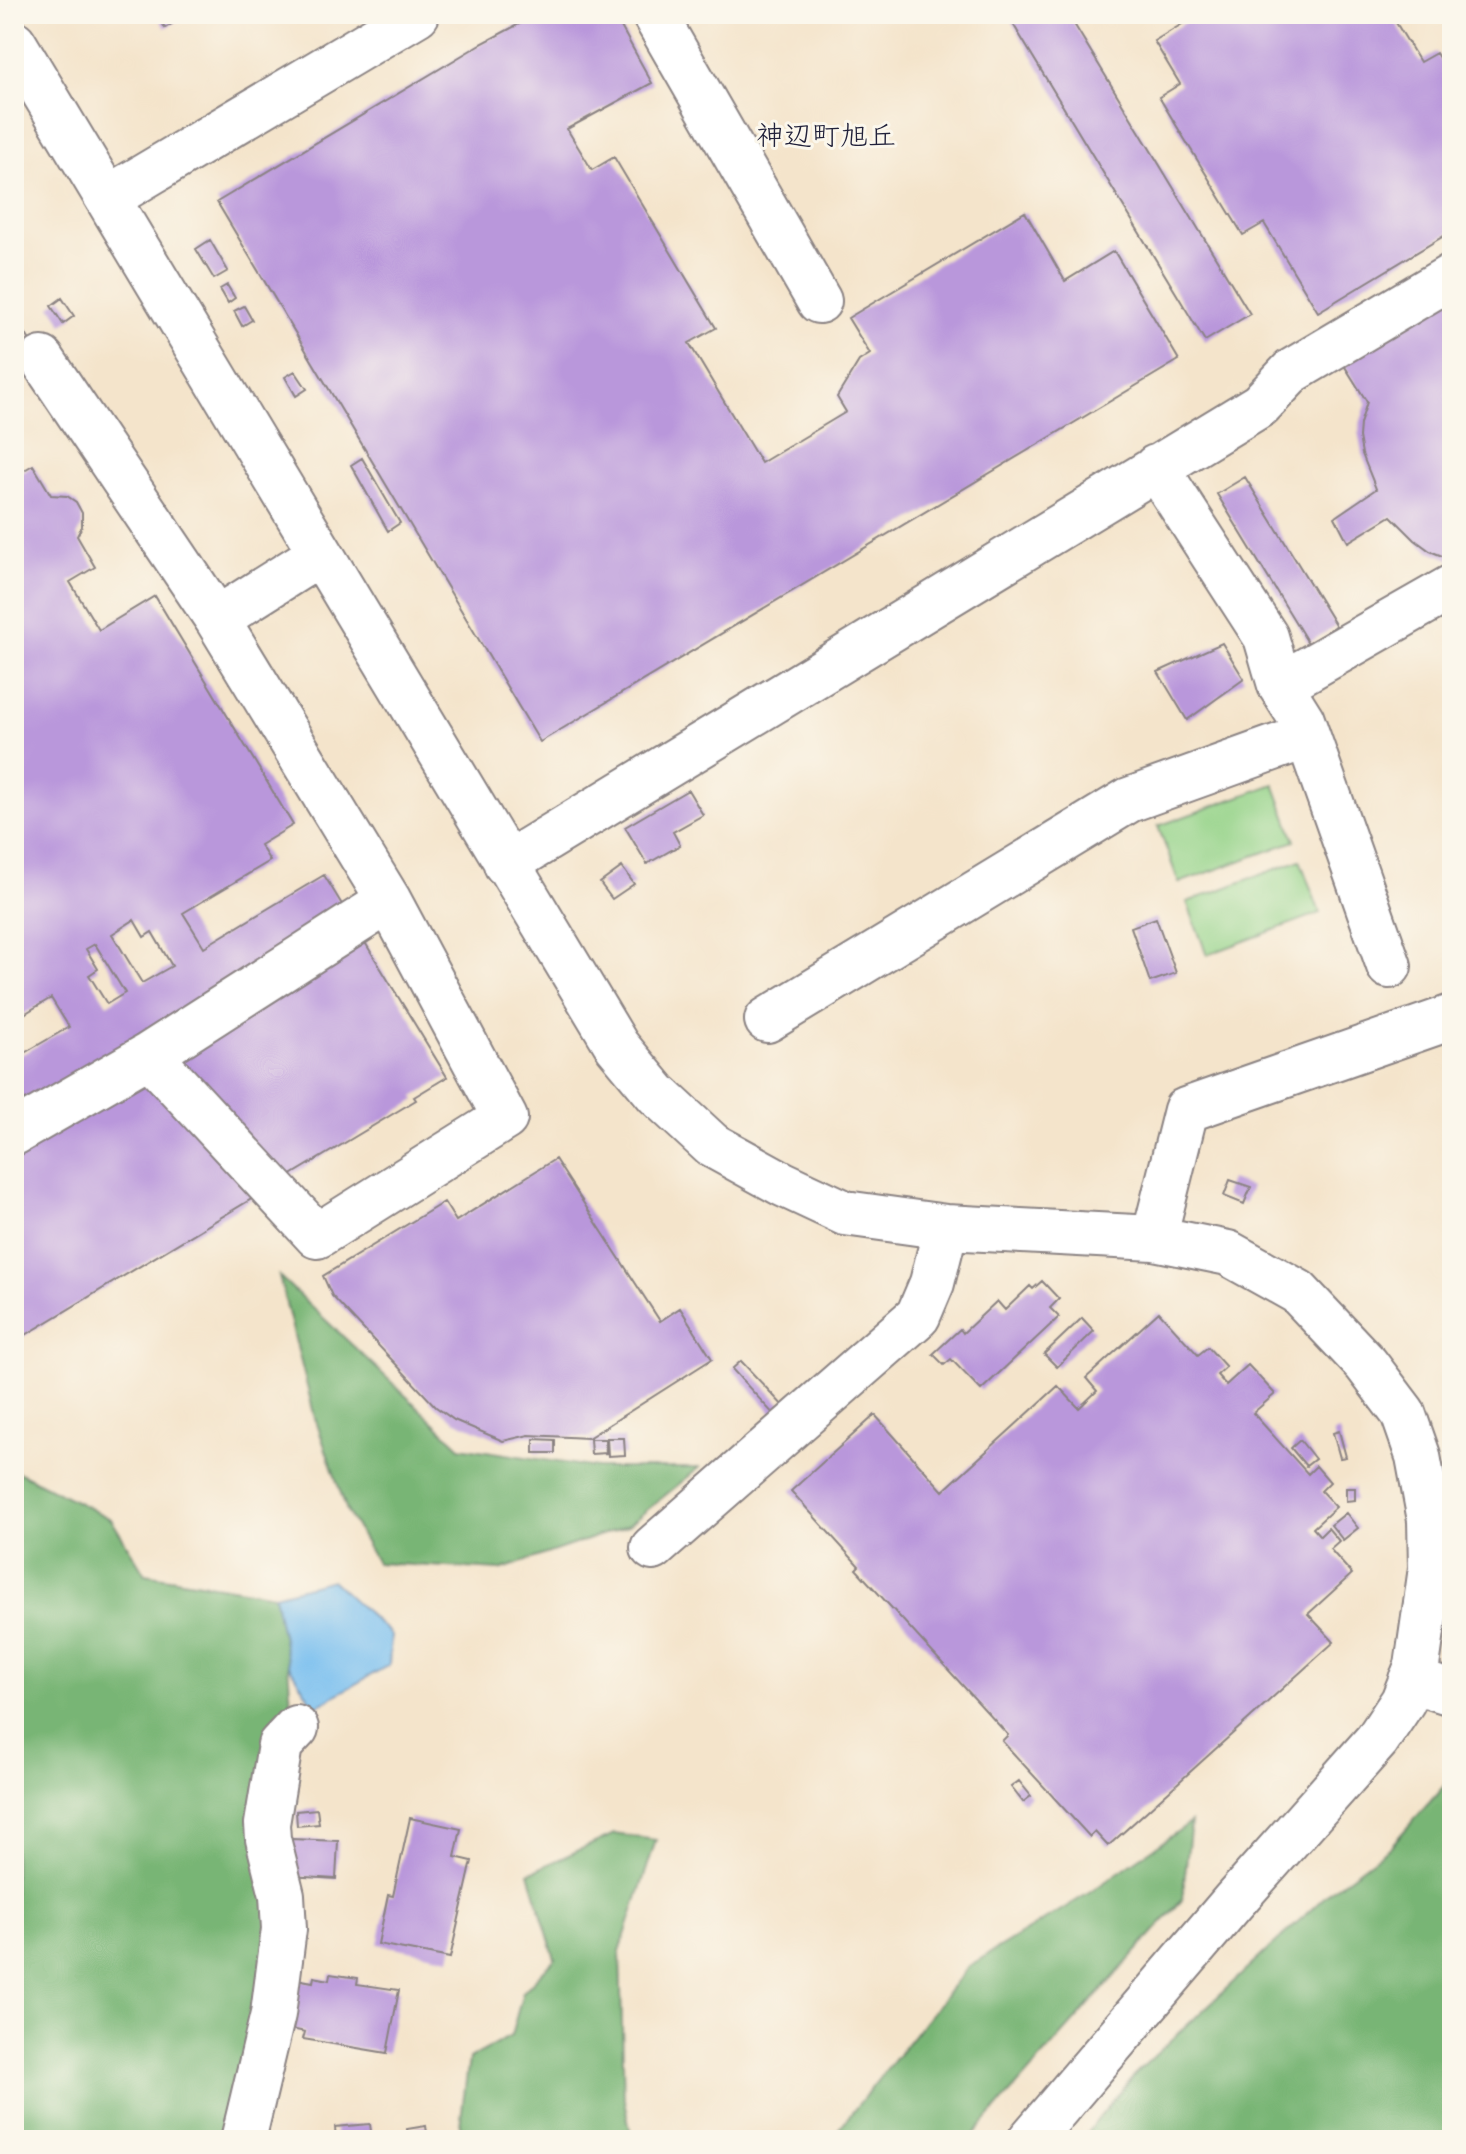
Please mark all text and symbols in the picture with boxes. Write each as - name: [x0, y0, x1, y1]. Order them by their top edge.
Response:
- district label: 神辺町旭丘: [756, 120, 896, 153]

